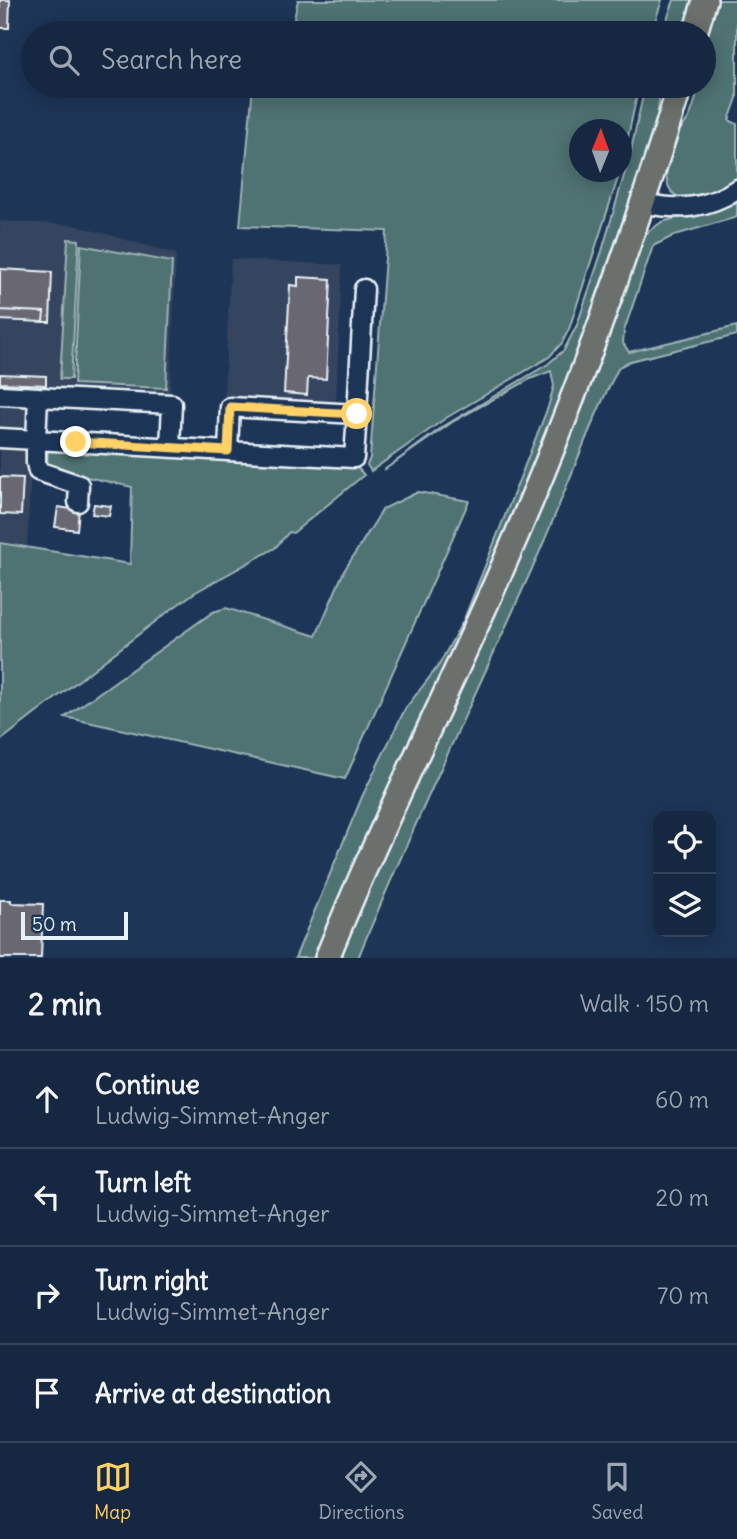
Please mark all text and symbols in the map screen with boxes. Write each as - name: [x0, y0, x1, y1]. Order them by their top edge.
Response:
- search box: [21, 21, 716, 98]
- icon: search: [45, 41, 83, 79]
- text: Search here: [101, 43, 242, 76]
- north arrow: [569, 119, 632, 182]
- route start: [341, 398, 372, 429]
- route end: [60, 426, 91, 457]
- map controls: [653, 811, 716, 937]
- button: locate: [653, 811, 716, 874]
- button: layers: [653, 874, 716, 937]
- scale bar: [21, 909, 128, 941]
- text: 50 m: [32, 912, 77, 936]
- text: 2 min: [28, 985, 102, 1023]
- text: Walk · 150 m: [580, 989, 709, 1018]
- text: Continue: [95, 1068, 200, 1101]
- icon: ahead: [28, 1080, 66, 1118]
- text: 60 m: [655, 1085, 709, 1114]
- text: Ludwig-Simmet-Anger: [95, 1101, 330, 1130]
- text: Turn left: [95, 1166, 191, 1199]
- icon: left: [28, 1178, 66, 1216]
- text: 20 m: [656, 1183, 709, 1212]
- text: Ludwig-Simmet-Anger: [95, 1199, 330, 1228]
- text: Turn right: [95, 1264, 208, 1297]
- icon: right: [28, 1276, 66, 1314]
- text: 70 m: [657, 1281, 709, 1310]
- text: Ludwig-Simmet-Anger: [95, 1297, 330, 1326]
- icon: arrive: [28, 1374, 66, 1412]
- text: Arrive at destination: [95, 1377, 331, 1410]
- tab: Map: [94, 1458, 132, 1524]
- tab: Directions: [319, 1458, 404, 1524]
- tab: Saved: [591, 1458, 643, 1524]

